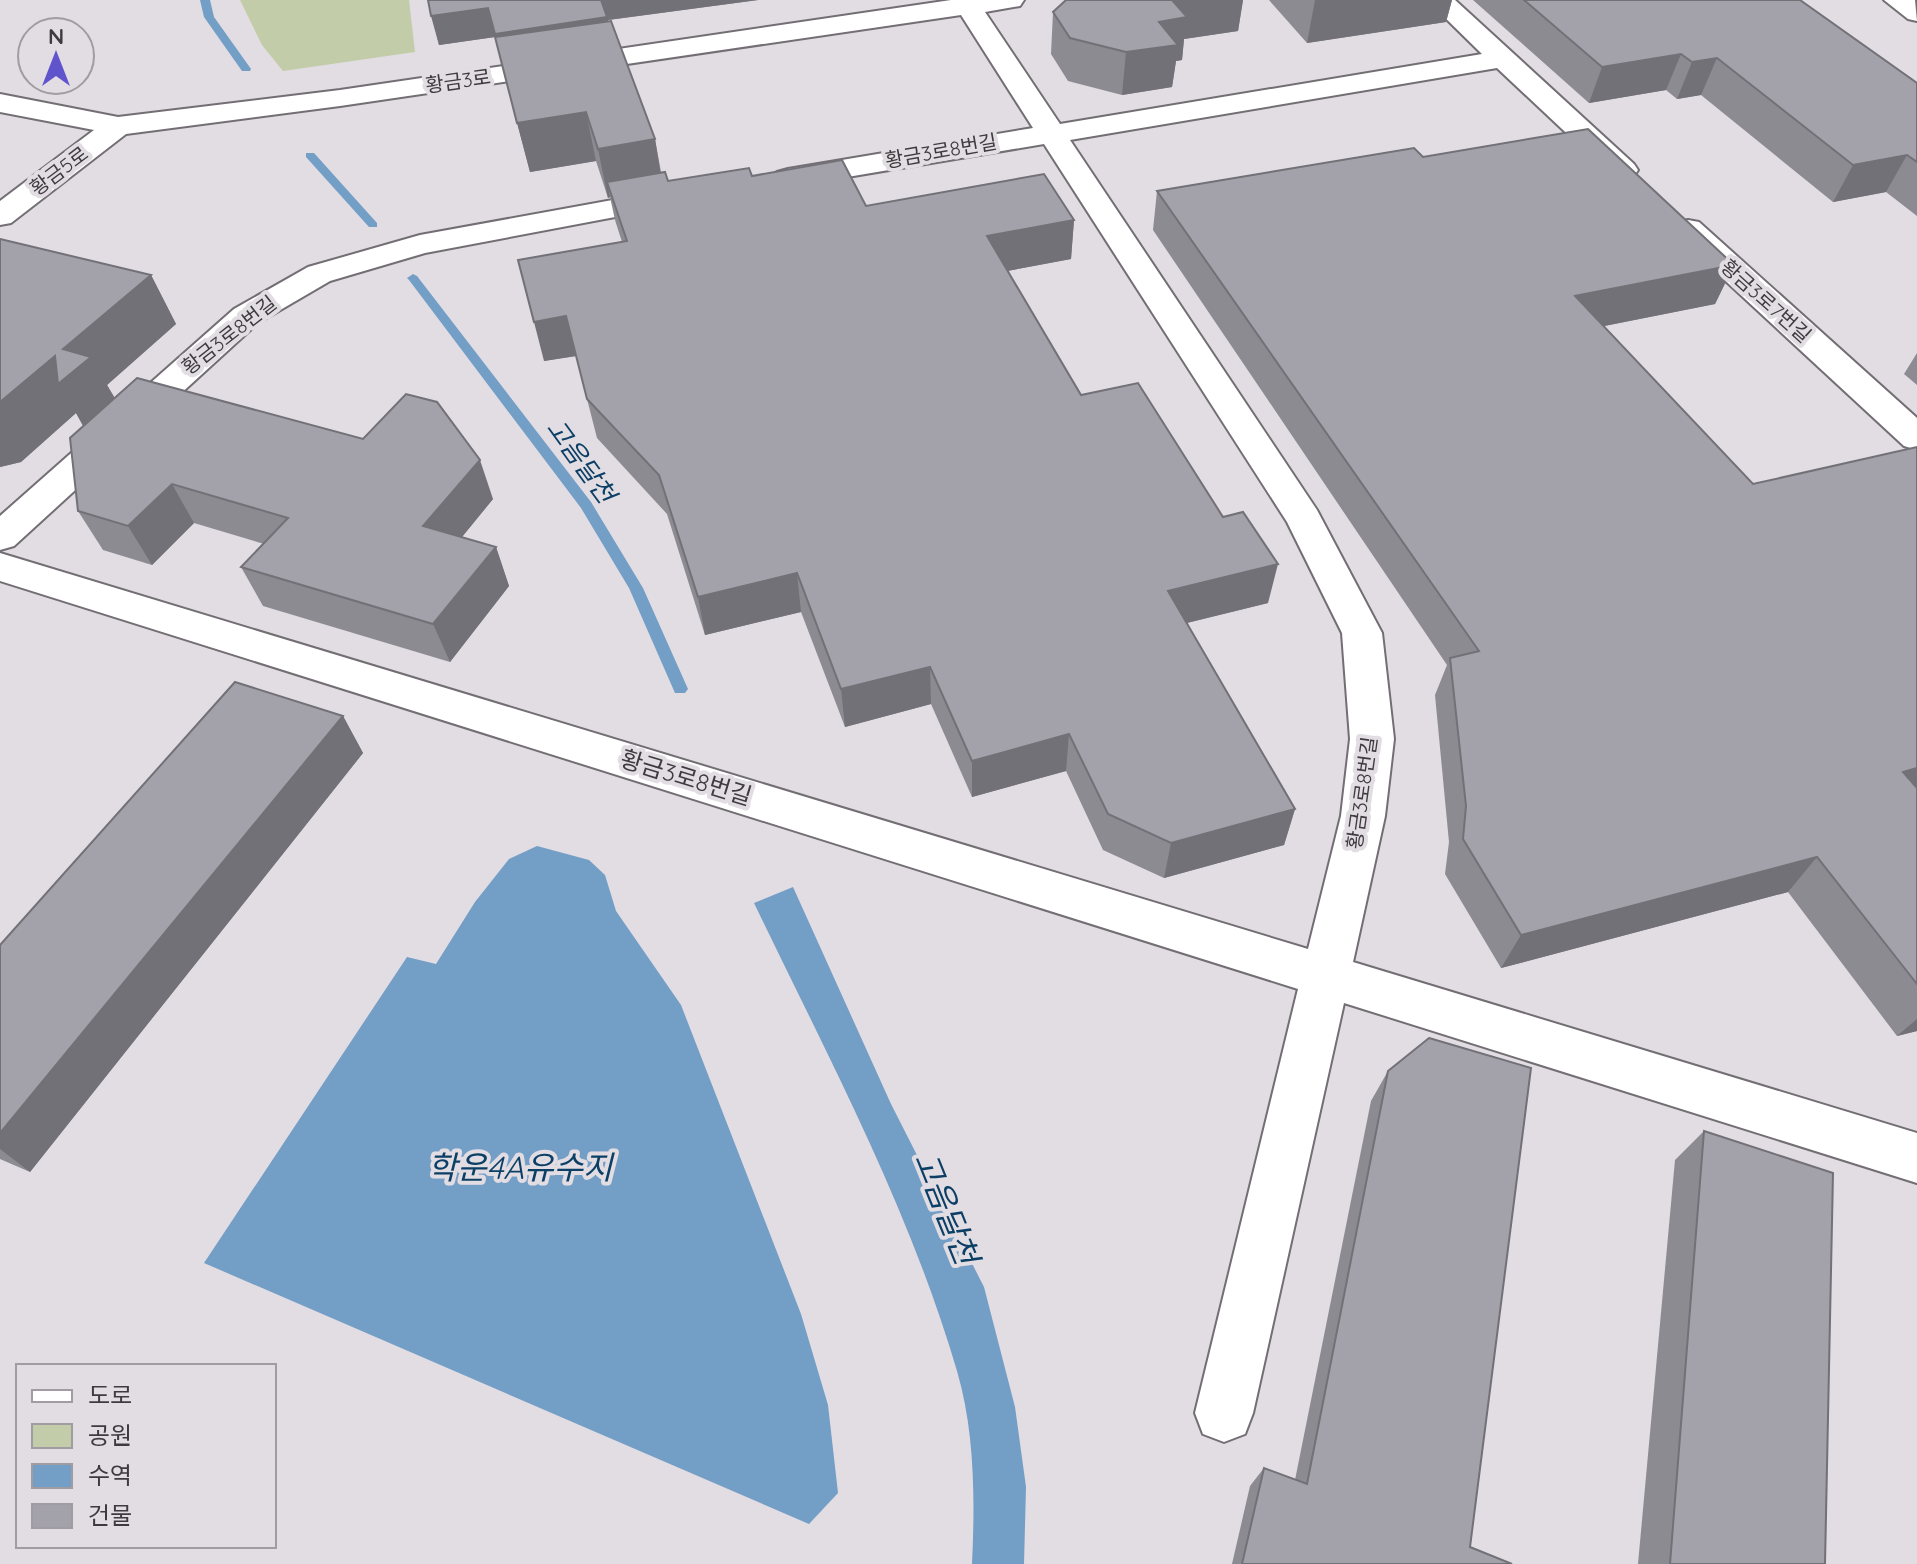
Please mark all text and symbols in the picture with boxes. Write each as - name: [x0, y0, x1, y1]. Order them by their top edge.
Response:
- north arrow: [16, 16, 96, 96]
- text: N: [48, 22, 64, 50]
- street label: 황금3로: [424, 64, 492, 97]
- street label: 황금3로8번길: [883, 128, 999, 173]
- street label: 황금5로: [25, 141, 93, 200]
- street label: 황금3로7번길: [1716, 254, 1817, 348]
- street label: 황금3로8번길: [176, 290, 281, 379]
- water label: 고음달천: [540, 412, 625, 512]
- street label: 황금3로8번길: [1341, 735, 1382, 851]
- street label: 황금3로8번길: [617, 743, 756, 811]
- water label: 고음달천: [906, 1146, 989, 1273]
- water label: 학운4A유수지: [428, 1147, 615, 1187]
- legend: [16, 1364, 276, 1548]
- text: 도로: [88, 1380, 132, 1410]
- text: 공원: [88, 1420, 132, 1450]
- text: 수역: [88, 1460, 132, 1490]
- text: 건물: [88, 1500, 132, 1530]

